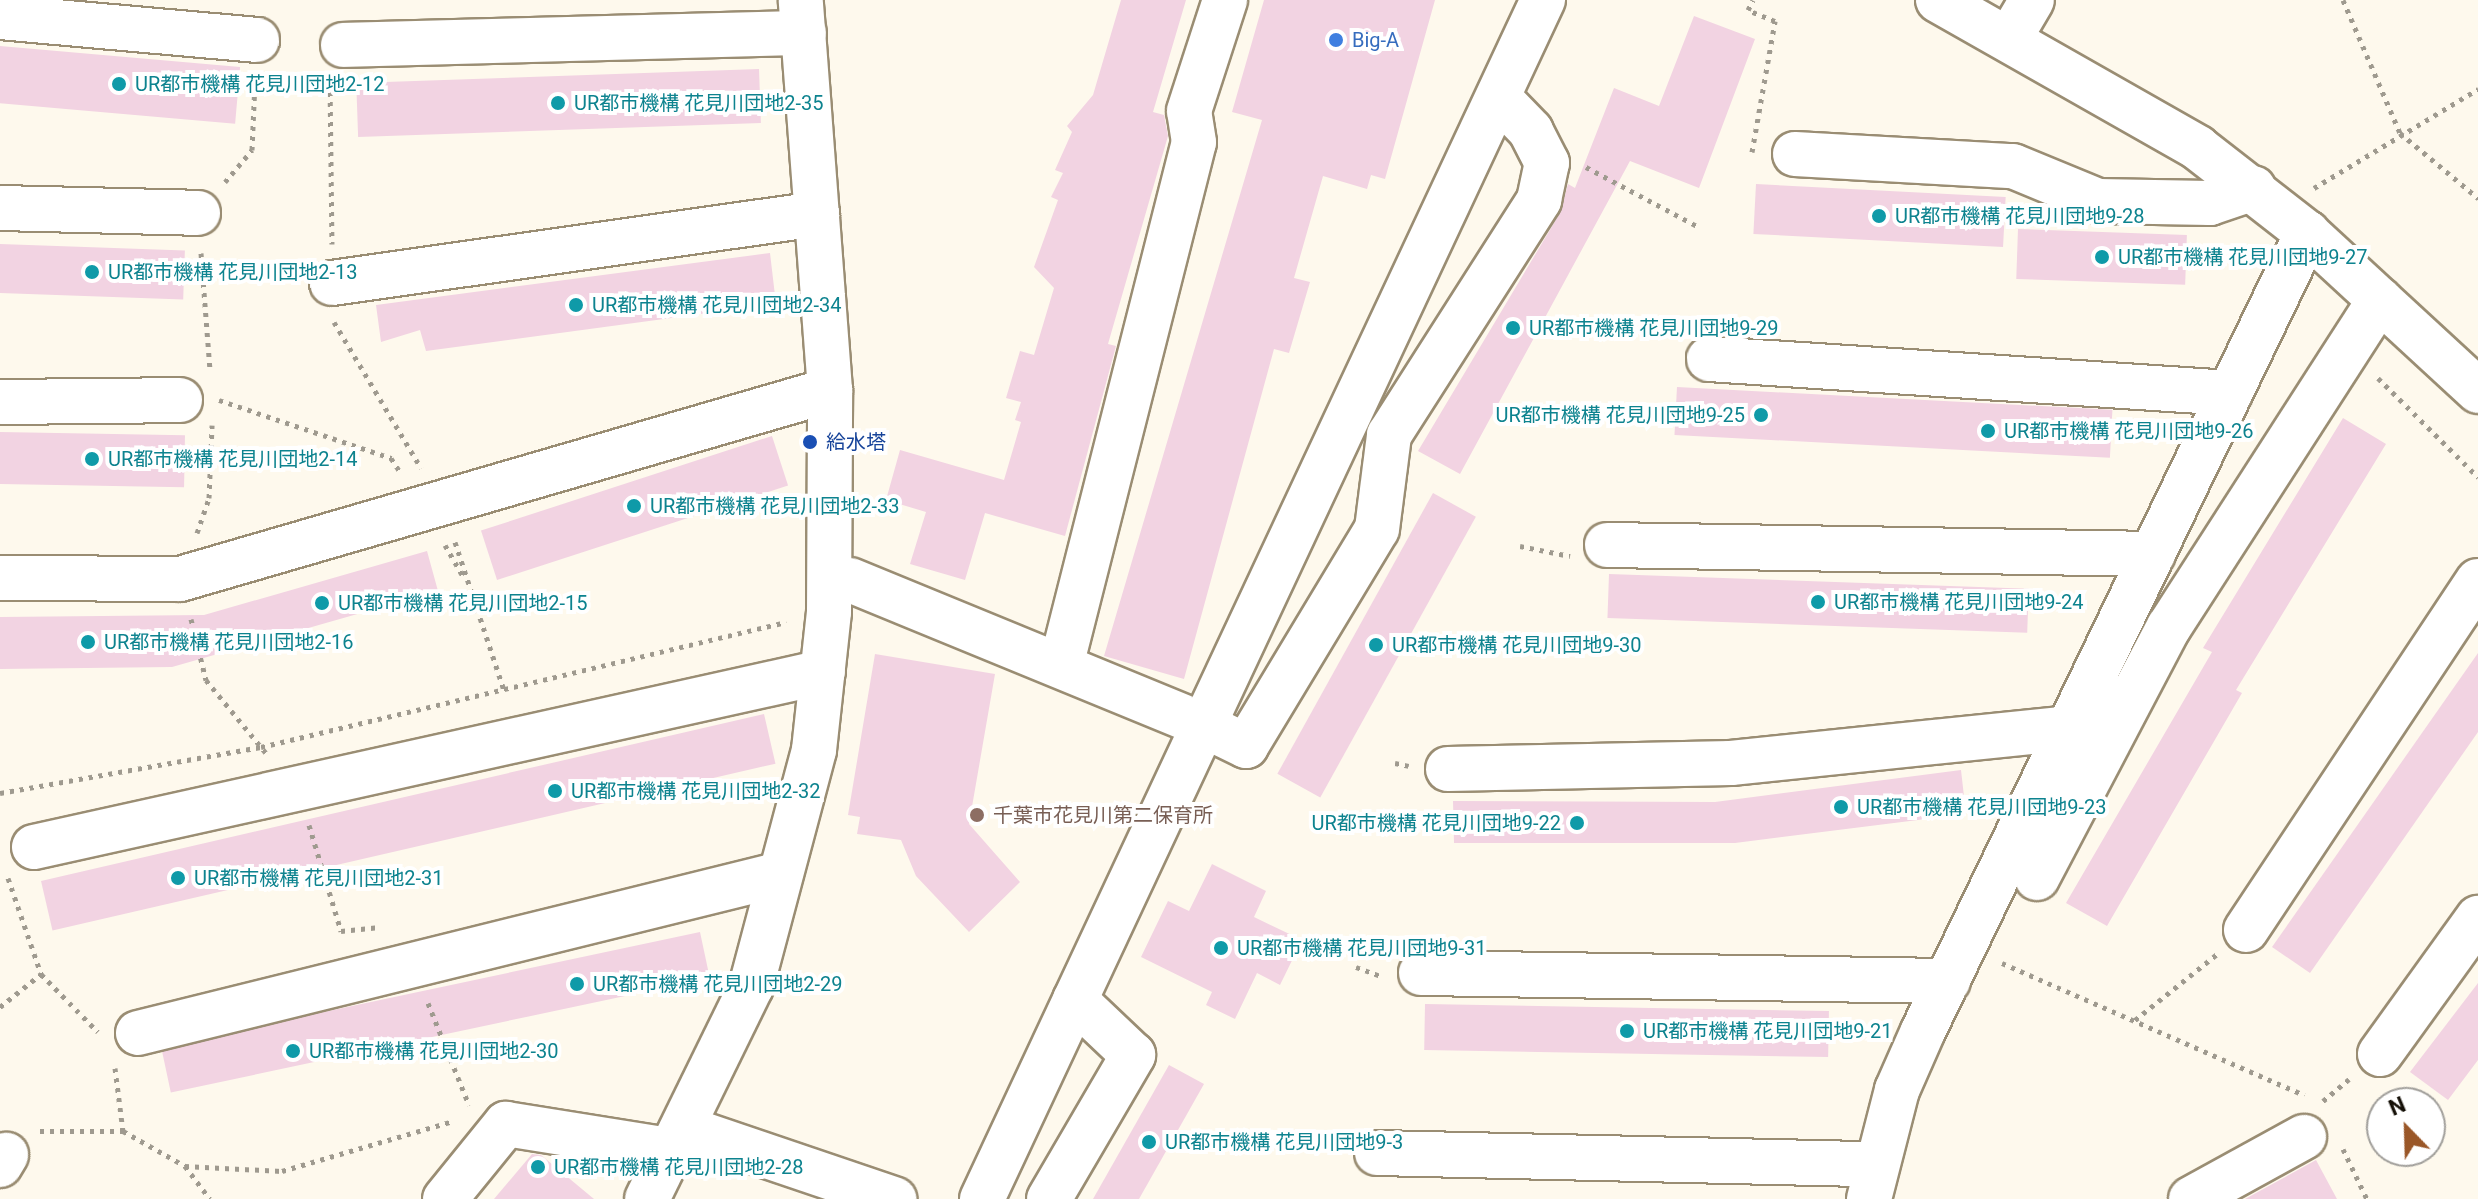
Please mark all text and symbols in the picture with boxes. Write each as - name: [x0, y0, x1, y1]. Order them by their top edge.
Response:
- place label: Big-A: [1352, 28, 1399, 52]
- marker: Big-A: [1327, 31, 1345, 49]
- place label: UR都市機構 花見川団地2-12: [135, 72, 385, 96]
- marker: UR都市機構 花見川団地2-12: [110, 75, 128, 93]
- place label: UR都市機構 花見川団地2-35: [574, 91, 824, 115]
- marker: UR都市機構 花見川団地2-35: [549, 94, 567, 112]
- place label: UR都市機構 花見川団地9-28: [1895, 204, 2145, 228]
- marker: UR都市機構 花見川団地9-28: [1870, 207, 1888, 225]
- place label: UR都市機構 花見川団地9-27: [2118, 245, 2368, 269]
- marker: UR都市機構 花見川団地9-27: [2093, 248, 2111, 266]
- place label: UR都市機構 花見川団地2-13: [108, 260, 358, 284]
- marker: UR都市機構 花見川団地2-13: [83, 263, 101, 281]
- place label: UR都市機構 花見川団地2-34: [592, 293, 842, 317]
- marker: UR都市機構 花見川団地2-34: [567, 296, 585, 314]
- place label: UR都市機構 花見川団地9-29: [1529, 316, 1779, 340]
- marker: UR都市機構 花見川団地9-29: [1504, 319, 1522, 337]
- place label: UR都市機構 花見川団地9-25: [1495, 403, 1745, 427]
- marker: UR都市機構 花見川団地9-25: [1752, 406, 1770, 424]
- place label: UR都市機構 花見川団地9-26: [2004, 419, 2254, 443]
- marker: UR都市機構 花見川団地9-26: [1979, 422, 1997, 440]
- place label: 給水塔: [826, 430, 886, 454]
- marker: 給水塔: [801, 433, 819, 451]
- place label: UR都市機構 花見川団地2-14: [108, 447, 358, 471]
- marker: UR都市機構 花見川団地2-14: [83, 450, 101, 468]
- place label: UR都市機構 花見川団地2-33: [650, 494, 900, 518]
- marker: UR都市機構 花見川団地2-33: [625, 497, 643, 515]
- place label: UR都市機構 花見川団地9-24: [1834, 590, 2084, 614]
- place label: UR都市機構 花見川団地2-15: [338, 591, 588, 615]
- marker: UR都市機構 花見川団地9-24: [1809, 593, 1827, 611]
- marker: UR都市機構 花見川団地2-15: [313, 594, 331, 612]
- place label: UR都市機構 花見川団地2-16: [104, 630, 354, 654]
- marker: UR都市機構 花見川団地2-16: [79, 633, 97, 651]
- place label: UR都市機構 花見川団地9-30: [1392, 633, 1642, 657]
- marker: UR都市機構 花見川団地9-30: [1367, 636, 1385, 654]
- place label: UR都市機構 花見川団地2-32: [571, 779, 821, 803]
- marker: UR都市機構 花見川団地2-32: [546, 782, 564, 800]
- place label: UR都市機構 花見川団地9-23: [1857, 795, 2107, 819]
- marker: UR都市機構 花見川団地9-23: [1832, 798, 1850, 816]
- place label: 千葉市花見川第二保育所: [993, 803, 1213, 827]
- marker: 千葉市花見川第二保育所: [968, 806, 986, 824]
- place label: UR都市機構 花見川団地9-22: [1311, 811, 1561, 835]
- marker: UR都市機構 花見川団地9-22: [1568, 814, 1586, 832]
- place label: UR都市機構 花見川団地2-31: [194, 866, 444, 890]
- marker: UR都市機構 花見川団地2-31: [169, 869, 187, 887]
- place label: UR都市機構 花見川団地9-31: [1237, 936, 1487, 960]
- marker: UR都市機構 花見川団地9-31: [1212, 939, 1230, 957]
- place label: UR都市機構 花見川団地2-29: [593, 972, 843, 996]
- marker: UR都市機構 花見川団地2-29: [568, 975, 586, 993]
- place label: UR都市機構 花見川団地9-21: [1643, 1019, 1893, 1043]
- marker: UR都市機構 花見川団地9-21: [1618, 1022, 1636, 1040]
- place label: UR都市機構 花見川団地2-30: [309, 1039, 559, 1063]
- marker: UR都市機構 花見川団地2-30: [284, 1042, 302, 1060]
- north arrow: [2366, 1087, 2446, 1167]
- text: N: [2385, 1092, 2409, 1121]
- place label: UR都市機構 花見川団地9-3: [1165, 1130, 1403, 1154]
- marker: UR都市機構 花見川団地9-3: [1140, 1133, 1158, 1151]
- place label: UR都市機構 花見川団地2-28: [554, 1155, 804, 1179]
- marker: UR都市機構 花見川団地2-28: [529, 1158, 547, 1176]

